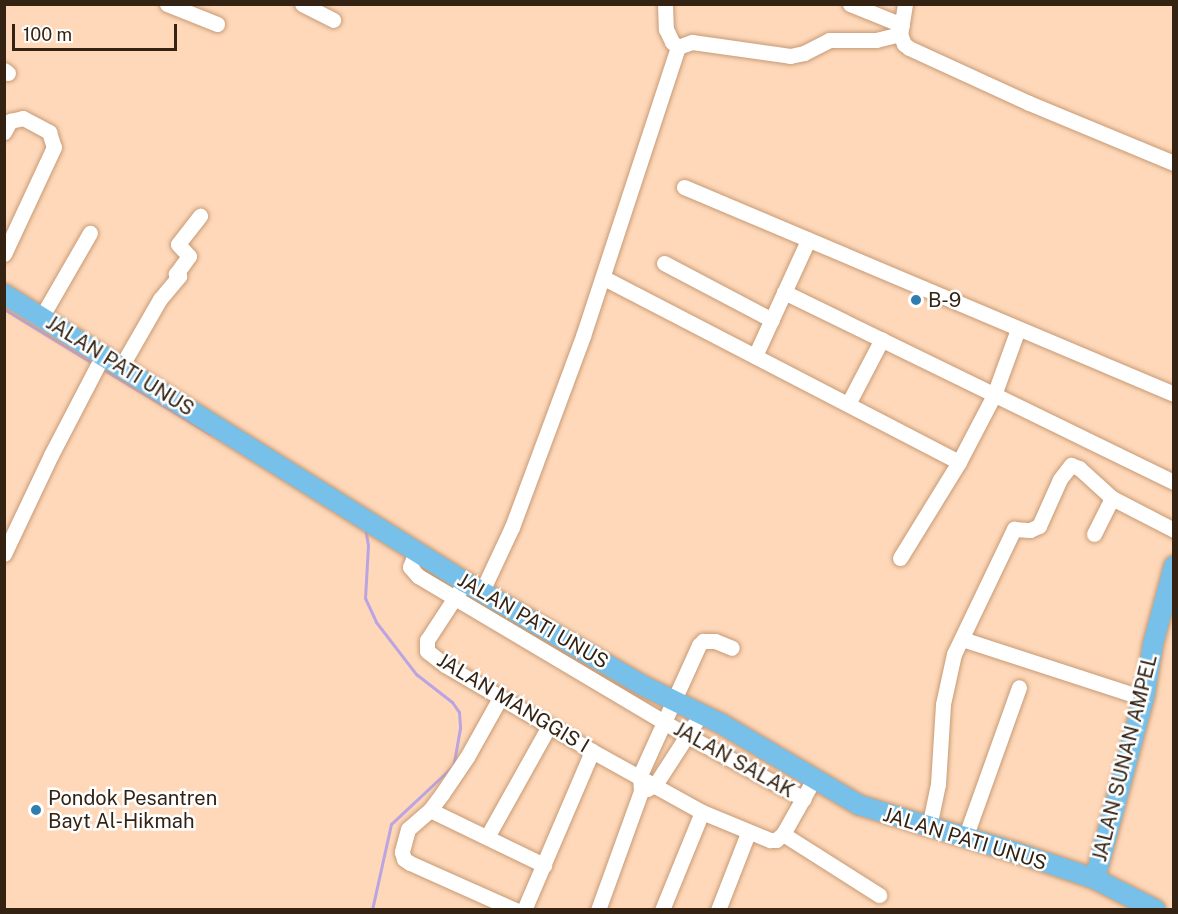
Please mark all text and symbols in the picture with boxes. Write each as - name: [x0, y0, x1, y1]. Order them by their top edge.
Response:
- scale bar: [15, 12, 180, 50]
- text: 100 m: [23, 24, 72, 45]
- place label: B-9: [928, 288, 961, 312]
- marker: B-9: [909, 293, 923, 307]
- street label: JALAN PATI UNUS: [42, 311, 198, 421]
- street label: JALAN PATI UNUS: [453, 568, 613, 674]
- street label: JALAN MANGGIS I: [433, 648, 593, 758]
- street label: JALAN SUNAN AMPEL: [1088, 652, 1162, 864]
- street label: JALAN SALAK: [669, 717, 799, 803]
- place label: Pondok Pesantren Bayt Al-Hikmah: [48, 786, 217, 833]
- marker: Pondok Pesantren Bayt Al-Hikmah: [29, 803, 43, 817]
- street label: JALAN PATI UNUS: [880, 803, 1050, 875]

